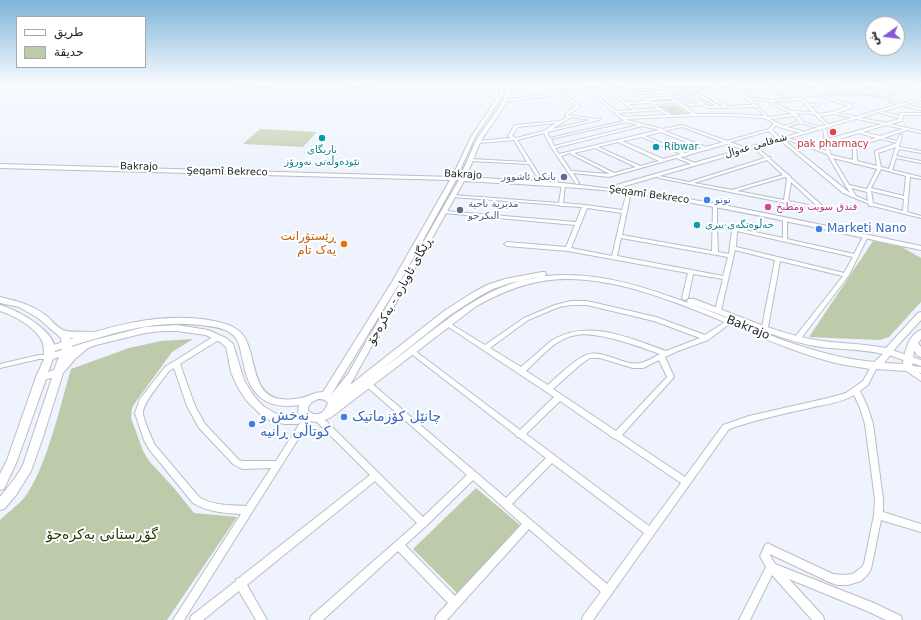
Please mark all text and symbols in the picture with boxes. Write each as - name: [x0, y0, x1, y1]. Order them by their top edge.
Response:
- legend: [16, 16, 146, 68]
- north arrow: [865, 16, 905, 56]
- text: طريق: [54, 25, 84, 39]
- text: ش: [866, 30, 882, 48]
- text: حديقة: [54, 45, 84, 59]
- marker: pak pharmacy: [828, 127, 838, 137]
- street label: شەقامی عەواڵ: [723, 131, 789, 161]
- marker: یاریگای نێودەوڵەتی نەورۆز: [317, 133, 327, 143]
- place label: pak pharmacy: [797, 138, 869, 150]
- place label: Ribwar: [664, 141, 698, 153]
- marker: Ribwar: [651, 142, 661, 152]
- place label: یاریگای نێودەوڵەتی نەورۆز: [284, 144, 360, 168]
- street label: Bakrajo: [120, 161, 158, 173]
- street label: Şeqamî Bekreco: [186, 165, 268, 179]
- street label: Bakrajo: [444, 168, 482, 182]
- place label: بانکی ئاشوور: [501, 171, 556, 183]
- marker: بانکی ئاشوور: [559, 172, 569, 182]
- street label: Şeqamî Bekreco: [608, 183, 690, 207]
- place label: توتو: [715, 194, 731, 206]
- marker: توتو: [702, 195, 712, 205]
- place label: مدیریة ناحية البكرجو: [468, 198, 519, 222]
- place label: فندق سويت ومطبخ: [776, 201, 857, 213]
- marker: فندق سويت ومطبخ: [763, 202, 773, 212]
- marker: مدیریة ناحية البكرجو: [455, 205, 465, 215]
- place label: خەڵوەتگەی پیری: [705, 219, 774, 231]
- marker: خەڵوەتگەی پیری: [692, 220, 702, 230]
- place label: Marketi Nano: [827, 222, 907, 236]
- marker: Marketi Nano: [814, 224, 824, 234]
- place label: ڕێستۆرانت یەک تام: [281, 230, 336, 258]
- street label: ڕێگای ئاوبارە - بەکرەجۆ: [365, 235, 435, 347]
- marker: ڕێستۆرانت یەک تام: [339, 239, 349, 249]
- street label: Bakrajo: [724, 313, 772, 343]
- place label: نەخش و کوتاڵی ڕانیە: [260, 408, 331, 440]
- place label: چانێل کۆزماتیک: [352, 409, 441, 425]
- marker: چانێل کۆزماتیک: [339, 412, 349, 422]
- marker: نەخش و کوتاڵی ڕانیە: [247, 419, 257, 429]
- park label: گۆڕستانی بەکرەجۆ: [46, 527, 158, 543]

